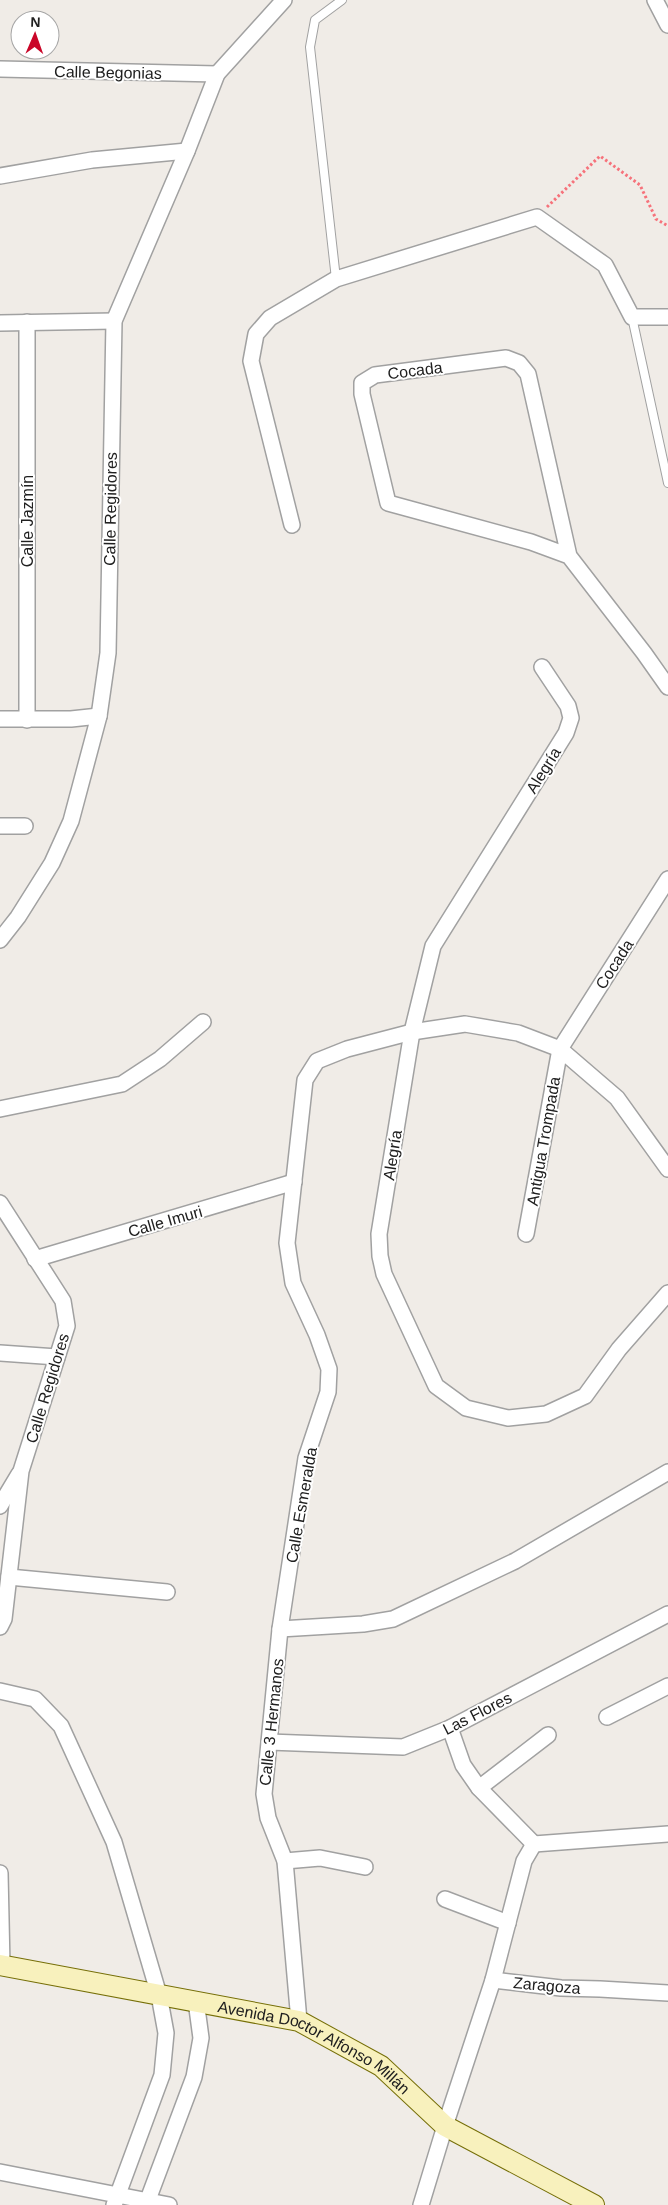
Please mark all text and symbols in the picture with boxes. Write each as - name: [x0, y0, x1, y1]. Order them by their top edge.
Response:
- north arrow: [10, 10, 60, 60]
- text: N: [30, 14, 41, 30]
- street label: Calle Begonias: [54, 63, 162, 82]
- street label: Cocada: [387, 359, 444, 382]
- street label: Calle Regidores: [101, 452, 120, 566]
- street label: Calle Jazmín: [19, 475, 36, 567]
- street label: Alegría: [523, 744, 564, 796]
- street label: Cocada: [592, 936, 637, 992]
- street label: Antigua Trompada: [524, 1075, 563, 1207]
- street label: Alegría: [380, 1129, 405, 1181]
- street label: Calle Imuri: [126, 1203, 204, 1240]
- street label: Calle Regidores: [23, 1331, 72, 1445]
- street label: Calle Esmeralda: [283, 1446, 320, 1564]
- street label: Calle 3 Hermanos: [256, 1657, 287, 1787]
- street label: Las Flores: [440, 1689, 514, 1738]
- street label: Zaragoza: [513, 1974, 581, 1997]
- street label: Avenida Doctor Alfonso Millán: [216, 1998, 413, 2098]

